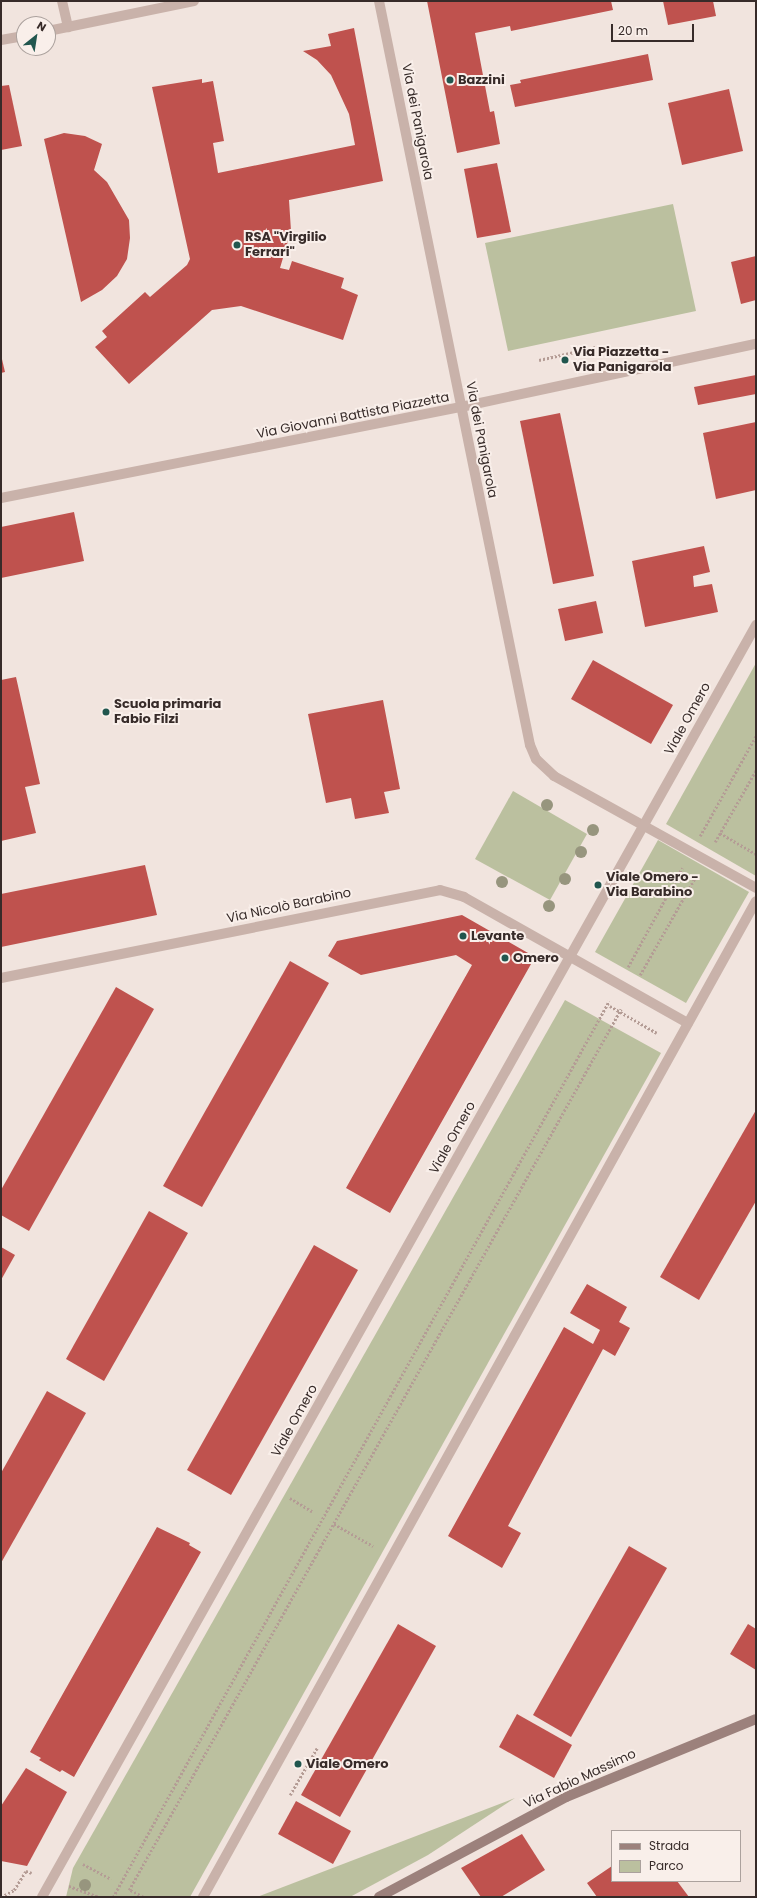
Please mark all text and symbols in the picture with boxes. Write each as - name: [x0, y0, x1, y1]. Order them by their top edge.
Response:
- north arrow: [16, 16, 56, 56]
- scale bar: [613, 16, 696, 42]
- text: N: [34, 17, 49, 35]
- text: 20 m: [618, 22, 648, 39]
- street label: Via dei Panigarola: [398, 62, 436, 182]
- place label: Bazzini: [458, 72, 505, 88]
- marker: Bazzini: [445, 75, 455, 85]
- place label: RSA "Virgilio Ferrari": [245, 230, 327, 261]
- marker: RSA "Virgilio Ferrari": [232, 240, 242, 250]
- place label: Via Piazzetta - Via Panigarola: [573, 345, 672, 376]
- marker: Via Piazzetta - Via Panigarola: [560, 355, 570, 365]
- street label: Via dei Panigarola: [462, 380, 500, 500]
- street label: Via Giovanni Battista Piazzetta: [255, 390, 451, 442]
- street label: Viale Omero: [662, 680, 714, 758]
- place label: Scuola primaria Fabio Filzi: [114, 697, 221, 728]
- marker: Scuola primaria Fabio Filzi: [101, 707, 111, 717]
- place label: Viale Omero - Via Barabino: [606, 870, 699, 901]
- marker: Viale Omero - Via Barabino: [593, 880, 603, 890]
- street label: Via Nicolò Barabino: [225, 885, 353, 927]
- place label: Levante: [471, 928, 524, 944]
- marker: Levante: [458, 931, 468, 941]
- place label: Omero: [513, 950, 559, 966]
- marker: Omero: [500, 953, 510, 963]
- street label: Viale Omero: [427, 1099, 479, 1177]
- street label: Viale Omero: [269, 1382, 321, 1460]
- street label: Via Fabio Massimo: [521, 1746, 639, 1812]
- place label: Viale Omero: [306, 1756, 389, 1772]
- marker: Viale Omero: [293, 1759, 303, 1769]
- legend: [611, 1830, 741, 1882]
- text: Strada: [649, 1837, 689, 1854]
- text: Parco: [649, 1857, 684, 1874]

